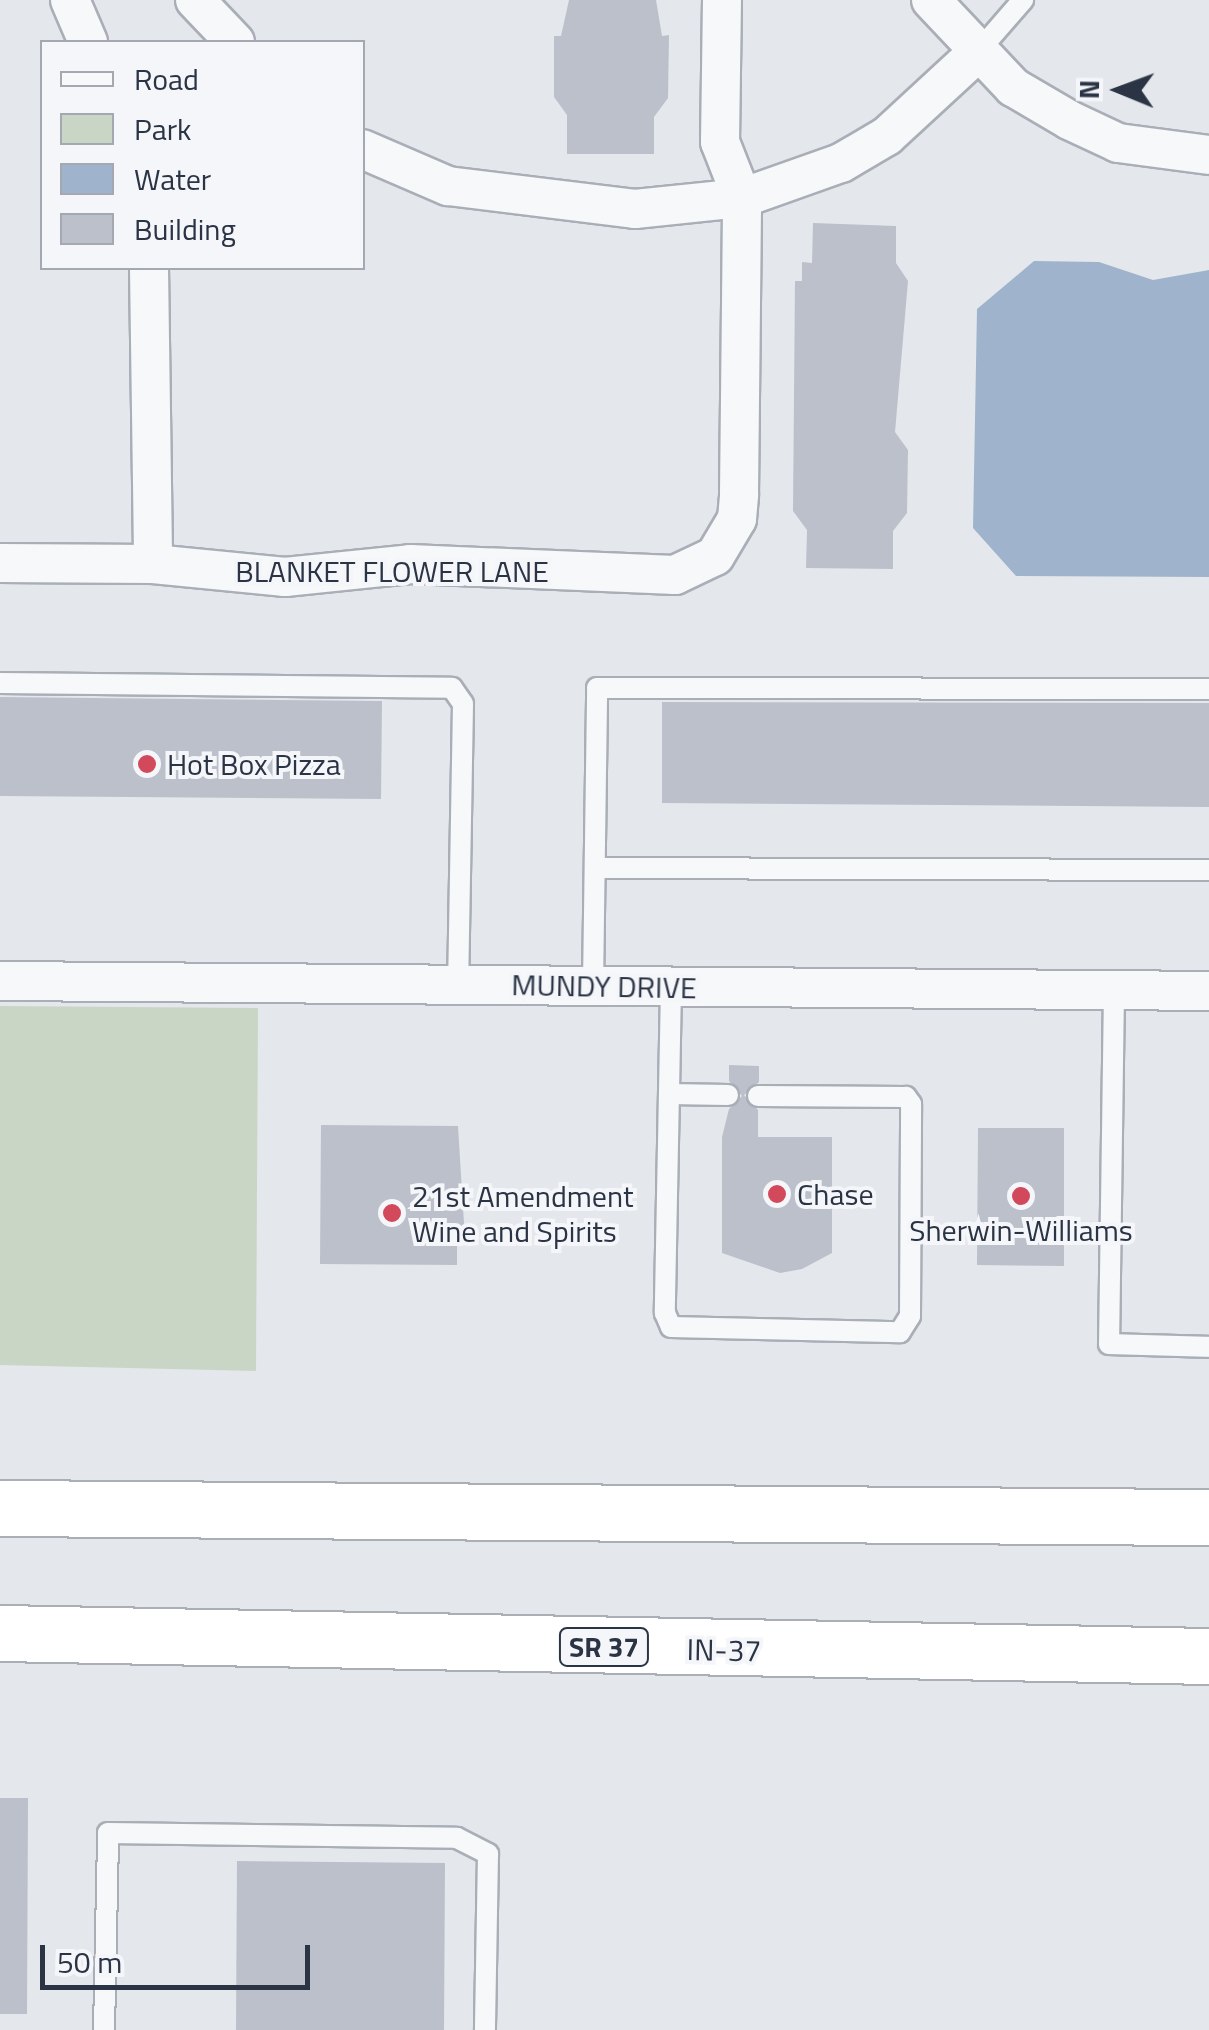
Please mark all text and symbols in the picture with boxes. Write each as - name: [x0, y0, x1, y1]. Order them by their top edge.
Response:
- legend: [40, 40, 365, 270]
- north arrow: [1069, 40, 1169, 140]
- text: Road: [134, 56, 199, 102]
- text: N: [1067, 79, 1110, 100]
- text: Park: [134, 106, 191, 152]
- text: Water: [134, 156, 211, 202]
- text: Building: [134, 206, 236, 252]
- street label: BLANKET FLOWER LANE: [235, 553, 549, 589]
- place label: Hot Box Pizza: [167, 746, 341, 782]
- marker: Hot Box Pizza: [136, 753, 158, 775]
- street label: MUNDY DRIVE: [511, 966, 697, 1006]
- place label: Chase: [797, 1176, 874, 1212]
- place label: 21st Amendment Wine and Spirits: [412, 1178, 634, 1248]
- marker: Chase: [766, 1183, 788, 1205]
- marker: Sherwin-Williams: [1010, 1185, 1032, 1207]
- marker: 21st Amendment Wine and Spirits: [381, 1202, 403, 1224]
- place label: Sherwin-Williams: [909, 1212, 1133, 1248]
- road number: SR 37: [556, 1624, 652, 1670]
- street label: IN-37: [686, 1631, 762, 1669]
- scale bar: [45, 1925, 315, 1987]
- text: 50 m: [57, 1939, 122, 1985]

